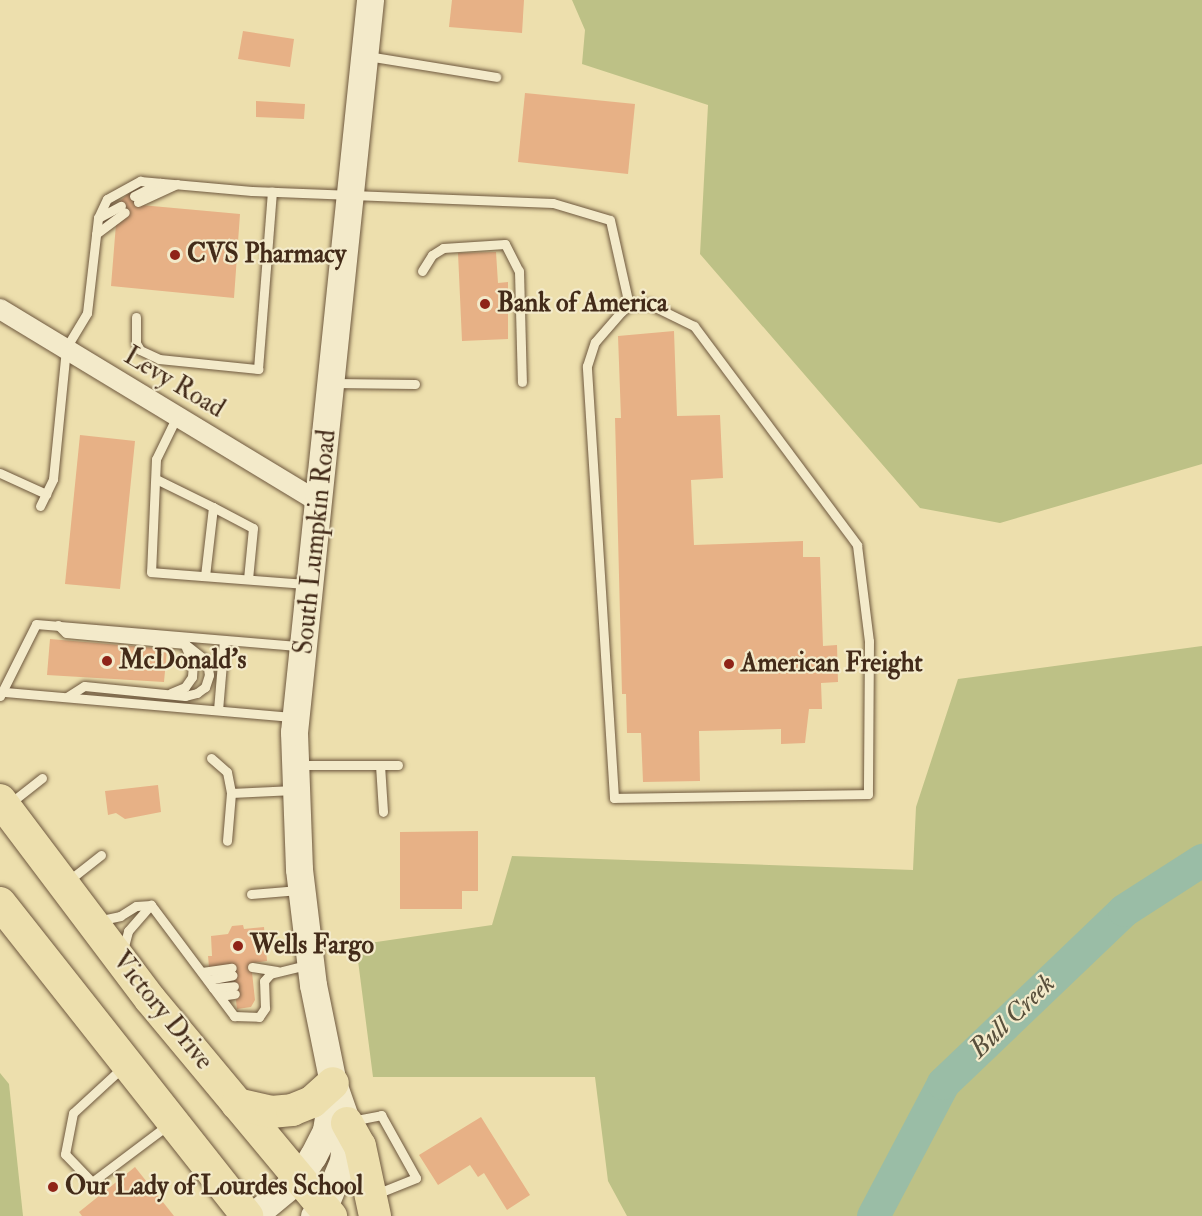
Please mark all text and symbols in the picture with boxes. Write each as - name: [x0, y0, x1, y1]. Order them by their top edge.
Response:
- place label: CVS Pharmacy: [187, 239, 346, 271]
- marker: CVS Pharmacy: [168, 248, 182, 262]
- place label: Bank of America: [497, 288, 668, 320]
- marker: Bank of America: [478, 297, 492, 311]
- street label: Levy Road: [118, 341, 230, 425]
- street label: South Lumpkin Road: [289, 428, 343, 656]
- place label: McDonald's: [119, 645, 246, 677]
- place label: American Freight: [741, 648, 923, 680]
- marker: McDonald's: [100, 654, 114, 668]
- marker: American Freight: [722, 657, 736, 671]
- place label: Wells Fargo: [250, 930, 374, 962]
- marker: Wells Fargo: [231, 939, 245, 953]
- street label: Victory Drive: [105, 946, 219, 1076]
- water label: Bull Creek: [962, 967, 1062, 1065]
- place label: Our Lady of Lourdes School: [65, 1171, 363, 1203]
- marker: Our Lady of Lourdes School: [46, 1180, 60, 1194]

